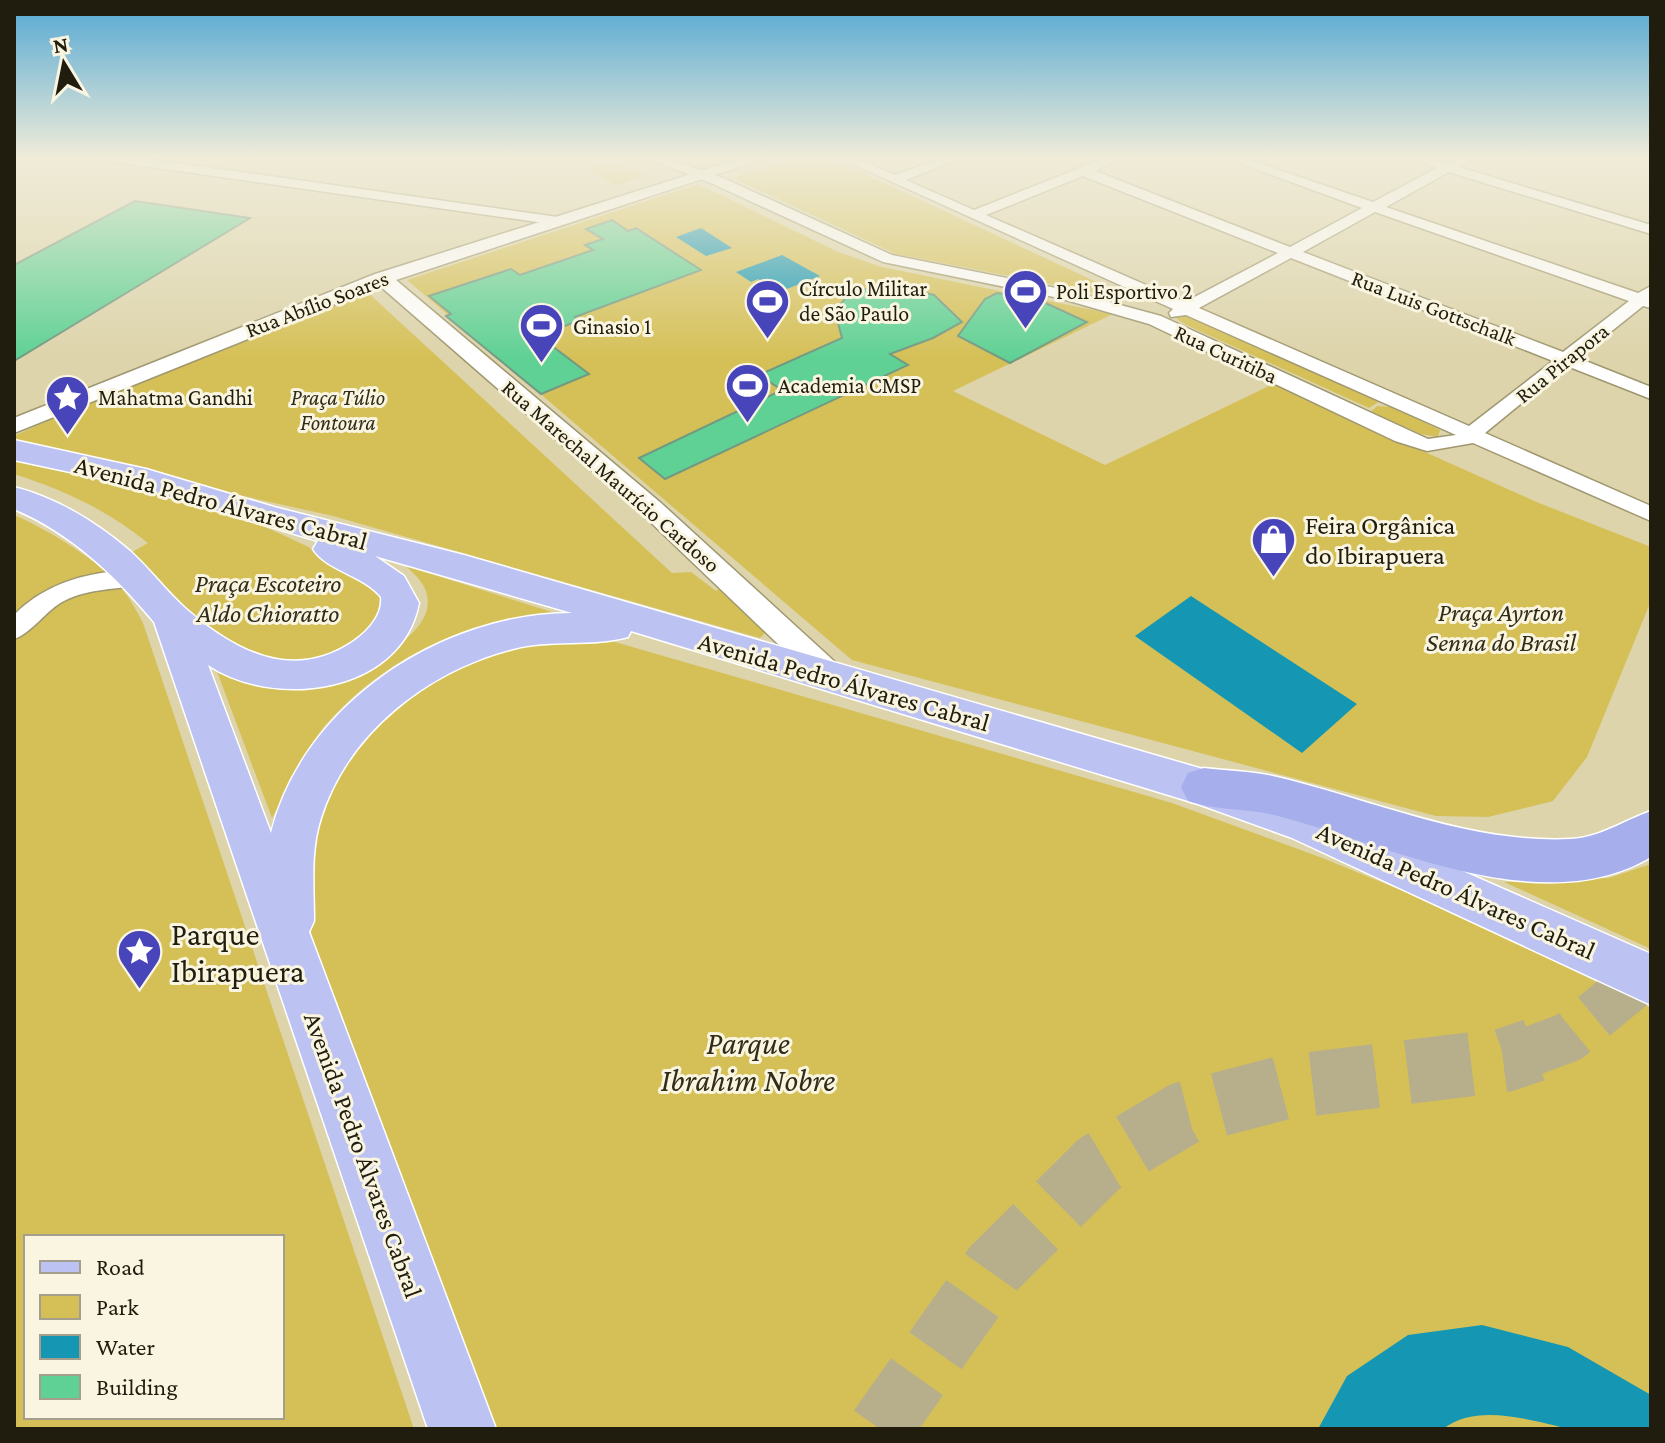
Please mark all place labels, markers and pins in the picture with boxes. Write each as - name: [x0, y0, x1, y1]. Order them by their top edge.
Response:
- sports icon: Poli Esportivo 2: [1001, 267, 1049, 330]
- place label: Círculo Militar de São Paulo: [799, 276, 928, 326]
- sports icon: Círculo Militar de São Paulo: [744, 277, 792, 340]
- place label: Poli Esportivo 2: [1056, 279, 1193, 304]
- sports icon: Ginasio 1: [518, 302, 566, 365]
- place label: Ginasio 1: [573, 314, 651, 339]
- sports icon: Academia CMSP: [723, 361, 771, 424]
- place icon: Mahatma Gandhi: [43, 373, 91, 436]
- place label: Academia CMSP: [778, 373, 921, 398]
- place label: Mahatma Gandhi: [98, 385, 253, 410]
- place label: Feira Orgânica do Ibirapuera: [1305, 511, 1455, 570]
- shop icon: Feira Orgânica do Ibirapuera: [1250, 516, 1298, 579]
- place label: Parque Ibirapuera: [171, 916, 305, 989]
- place icon: Parque Ibirapuera: [116, 928, 164, 991]

